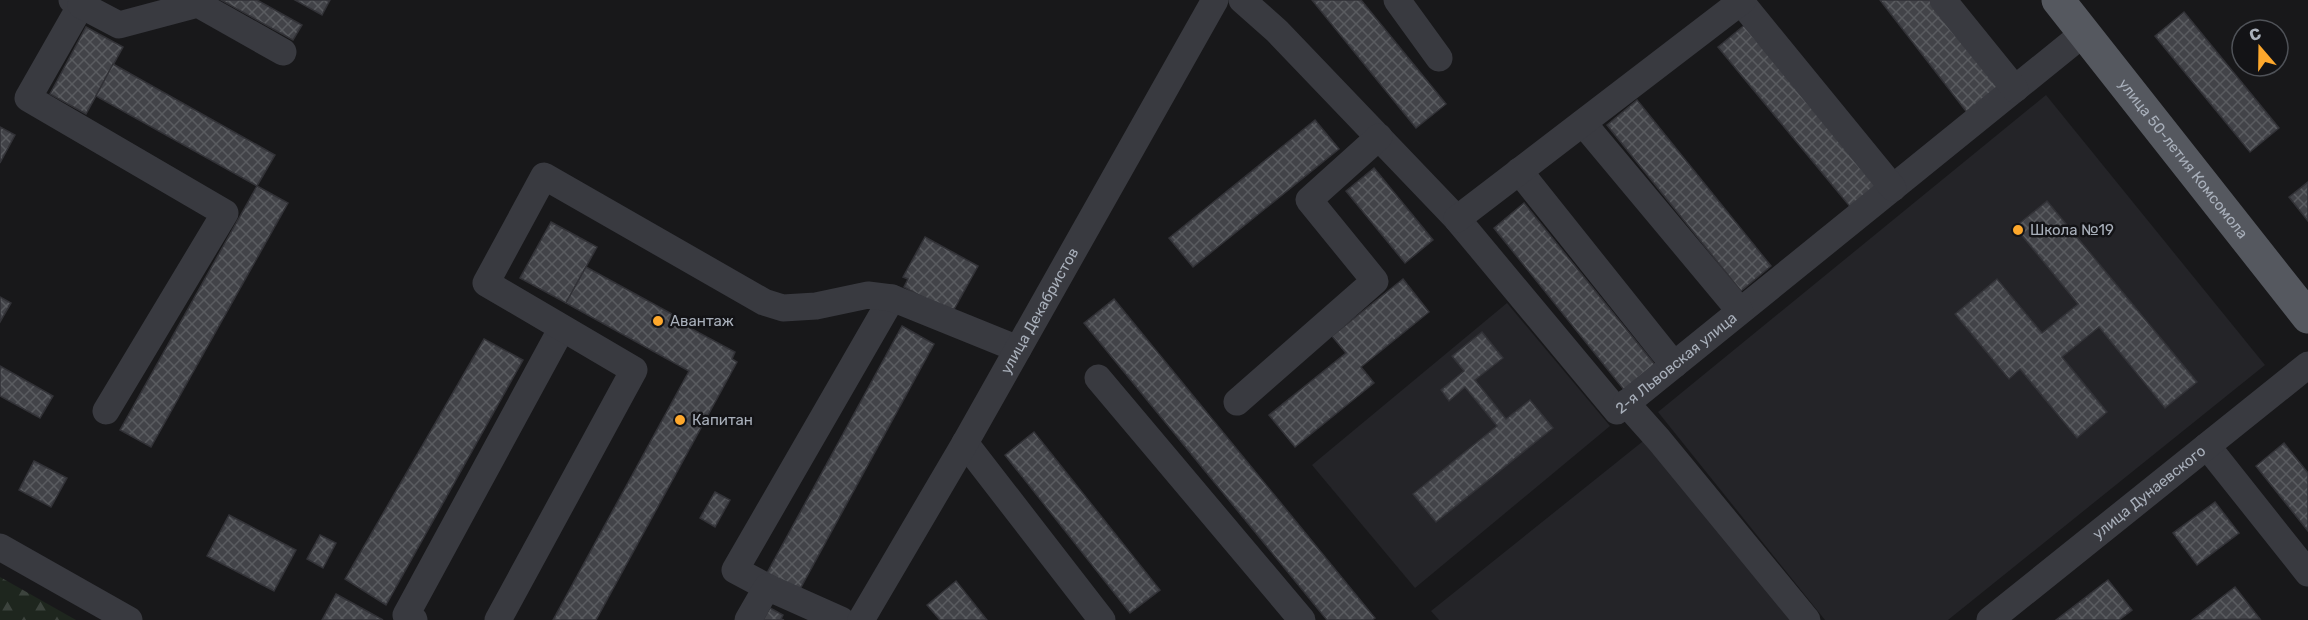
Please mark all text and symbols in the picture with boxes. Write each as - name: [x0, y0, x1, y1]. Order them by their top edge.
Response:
- north arrow: [2230, 18, 2290, 78]
- text: С: [2247, 24, 2264, 45]
- street label: улица 50-летия Комсомола: [2115, 75, 2252, 242]
- place label: Школа №19: [2030, 221, 2114, 239]
- marker: Школа №19: [2011, 223, 2025, 237]
- street label: улица Декабристов: [997, 245, 1082, 377]
- street label: 2-я Львовская улица: [1612, 309, 1740, 418]
- place label: Авантаж: [670, 312, 734, 330]
- marker: Авантаж: [651, 314, 665, 328]
- place label: Капитан: [692, 411, 753, 429]
- marker: Капитан: [673, 413, 687, 427]
- street label: улица Дунаевского: [2089, 442, 2209, 543]

